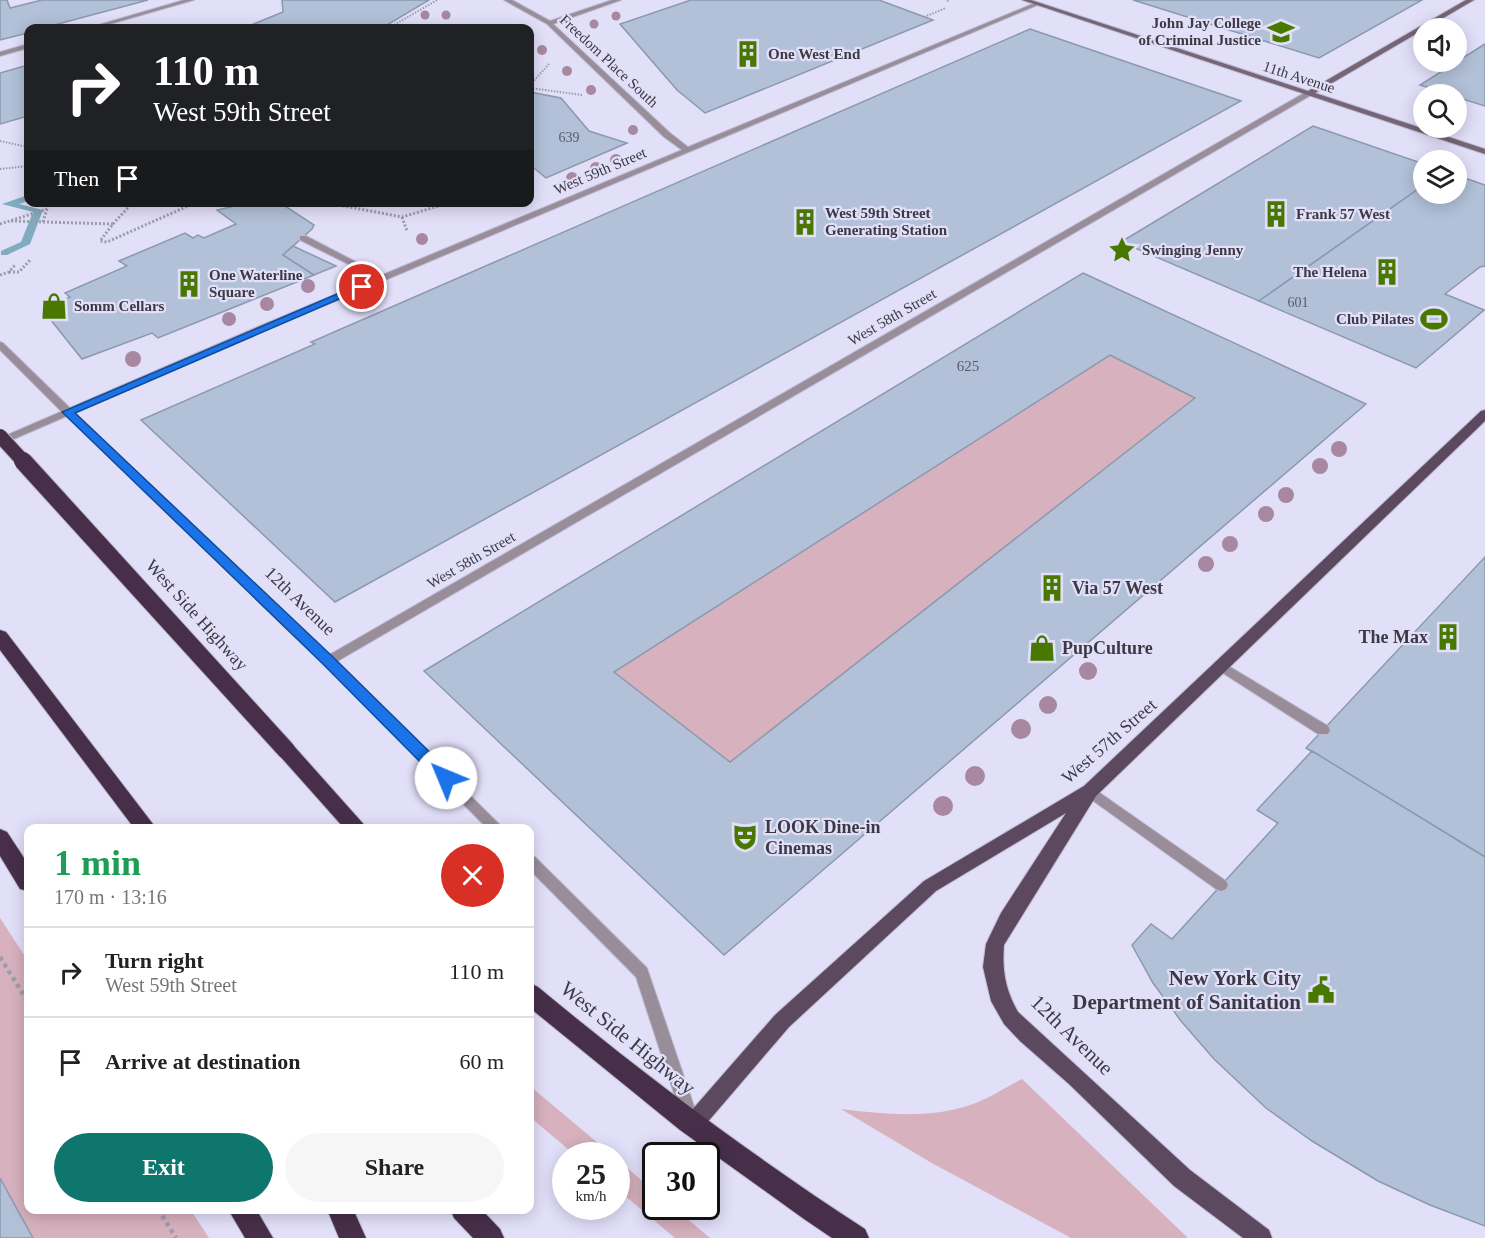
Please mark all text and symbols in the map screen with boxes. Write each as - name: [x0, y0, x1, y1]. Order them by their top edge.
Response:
- street label: Freedom Place South: [557, 11, 662, 111]
- place label: John Jay College of Criminal Justice: [1139, 15, 1261, 48]
- school or university icon: John Jay College of Criminal Justice: [1266, 17, 1296, 47]
- map controls: [1413, 18, 1467, 204]
- button: sound: [1413, 18, 1467, 72]
- building icon: One West End: [733, 39, 763, 69]
- place label: One West End: [768, 46, 861, 62]
- icon: right: [54, 48, 132, 126]
- text: 110 m: [153, 48, 259, 94]
- street label: 11th Avenue: [1261, 58, 1337, 96]
- button: search: [1413, 84, 1467, 138]
- text: West 59th Street: [153, 97, 331, 127]
- house number: 639: [559, 130, 580, 145]
- street label: West 59th Street: [551, 144, 649, 198]
- button: layers: [1413, 150, 1467, 204]
- icon: arrive: [111, 162, 144, 195]
- text: Then: [54, 166, 99, 191]
- building icon: Frank 57 West: [1261, 199, 1291, 229]
- place label: West 59th Street Generating Station: [825, 205, 948, 238]
- place label: Frank 57 West: [1296, 206, 1390, 222]
- building icon: West 59th Street Generating Station: [790, 207, 820, 237]
- place icon: Swinging Jenny: [1107, 235, 1137, 265]
- place label: Swinging Jenny: [1142, 242, 1244, 258]
- building icon: The Helena: [1372, 257, 1402, 287]
- pin: [336, 261, 387, 312]
- place label: The Helena: [1293, 264, 1367, 280]
- place label: One Waterline Square: [209, 267, 303, 300]
- building icon: One Waterline Square: [174, 269, 204, 299]
- icon: arrive: [345, 270, 378, 303]
- street label: West 58th Street: [845, 285, 939, 349]
- shop icon: Somm Cellars: [39, 291, 69, 321]
- house number: 601: [1288, 295, 1309, 310]
- place label: Somm Cellars: [74, 298, 165, 314]
- sports icon: Club Pilates: [1419, 304, 1449, 334]
- place label: Club Pilates: [1336, 311, 1414, 327]
- house number: 625: [957, 358, 979, 374]
- street label: West 58th Street: [424, 528, 518, 592]
- street label: West Side Highway: [142, 555, 252, 675]
- street label: 12th Avenue: [261, 562, 339, 640]
- building icon: Via 57 West: [1037, 573, 1067, 603]
- place label: Via 57 West: [1072, 578, 1163, 598]
- building icon: The Max: [1433, 622, 1463, 652]
- place label: The Max: [1359, 627, 1428, 647]
- shop icon: PupCulture: [1027, 633, 1057, 663]
- place label: PupCulture: [1062, 638, 1153, 658]
- street label: West 57th Street: [1058, 695, 1160, 787]
- position arrow: [414, 746, 478, 810]
- place label: LOOK Dine-in Cinemas: [765, 817, 881, 858]
- theatre icon: LOOK Dine-in Cinemas: [730, 822, 760, 852]
- text: 1 min: [54, 843, 141, 883]
- button: close: [441, 844, 504, 907]
- text: 170 m · 13:16: [54, 886, 167, 908]
- text: Turn right: [105, 948, 204, 973]
- icon: right: [54, 956, 87, 989]
- text: 110 m: [449, 959, 504, 984]
- place label: New York City Department of Sanitation: [1072, 966, 1301, 1014]
- text: West 59th Street: [105, 974, 237, 996]
- public building icon: New York City Department of Sanitation: [1306, 975, 1336, 1005]
- street label: West Side Highway: [556, 976, 701, 1100]
- street label: 12th Avenue: [1026, 990, 1118, 1080]
- icon: arrive: [54, 1046, 87, 1079]
- text: Arrive at destination: [105, 1049, 301, 1074]
- text: 60 m: [459, 1049, 504, 1074]
- button: Exit: [54, 1133, 273, 1202]
- button: Share: [285, 1133, 504, 1202]
- speed limit sign: 30: [642, 1142, 720, 1220]
- text: 25: [576, 1157, 606, 1190]
- text: km/h: [576, 1188, 606, 1204]

